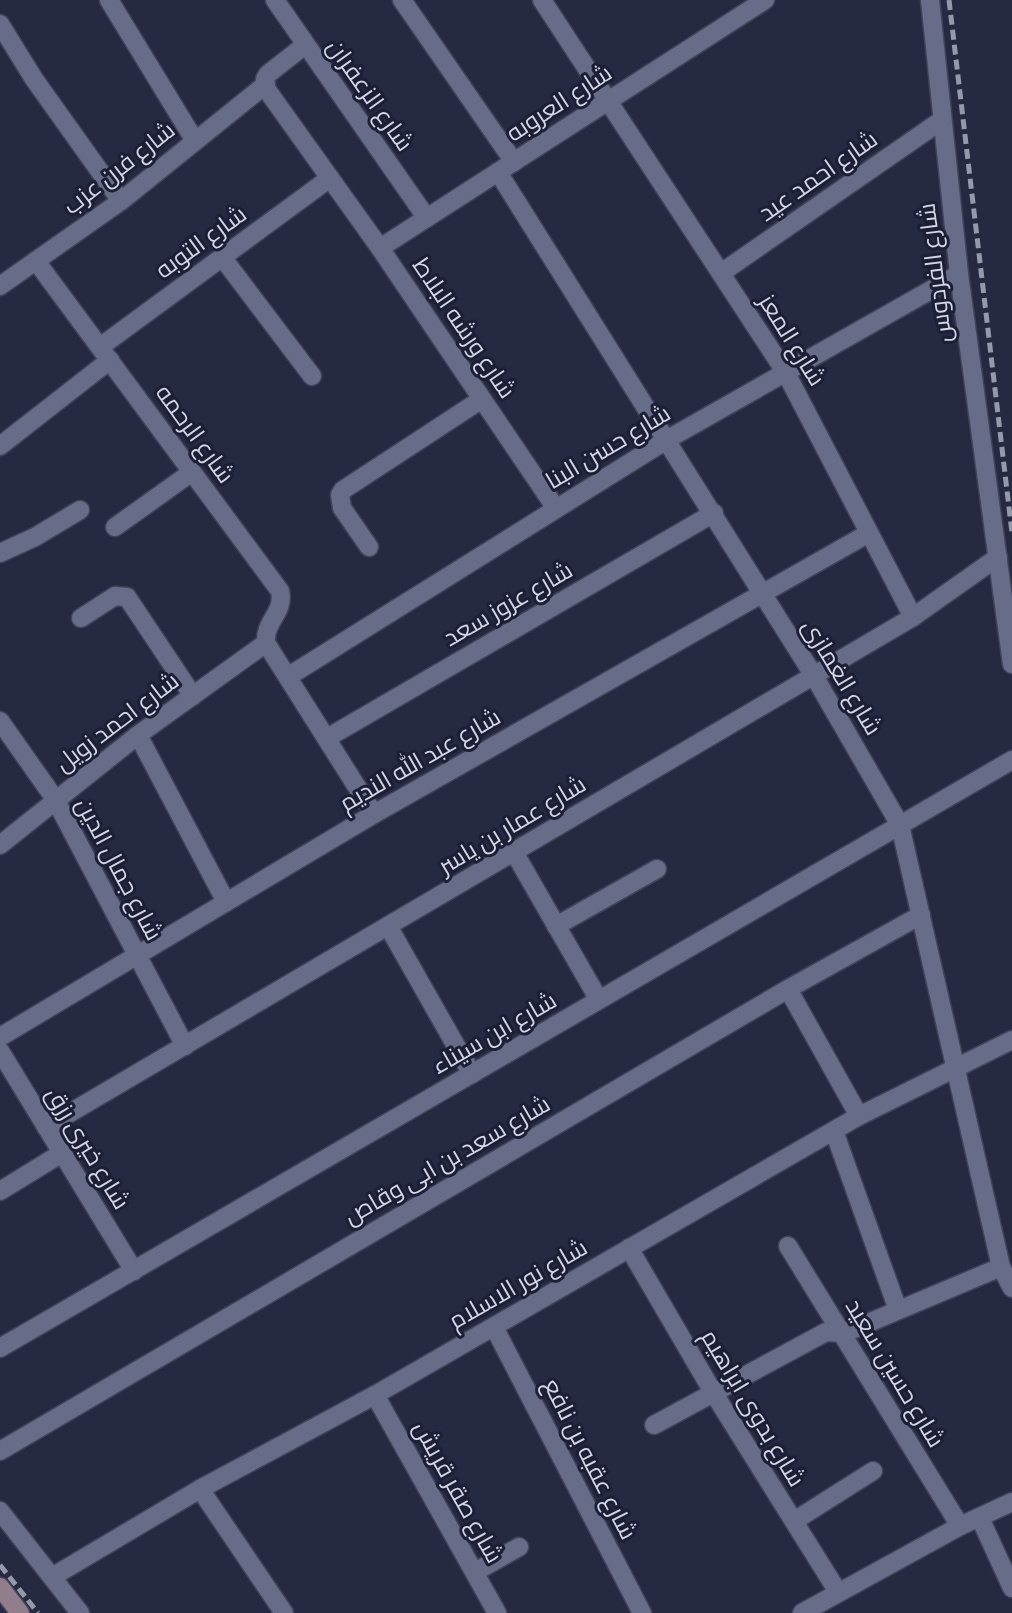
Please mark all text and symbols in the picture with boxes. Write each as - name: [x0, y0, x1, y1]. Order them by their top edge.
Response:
- street label: شارع الزعفران: [319, 32, 421, 158]
- street label: شارع العروبه: [500, 57, 618, 149]
- street label: شارع فرن عزب: [56, 114, 182, 222]
- street label: شارع احمد عيد: [752, 123, 884, 229]
- street label: شارع التوبه: [149, 198, 253, 286]
- street label: شارع الفردوس: [911, 201, 959, 345]
- street label: شارع ورشه البلاط: [405, 251, 523, 405]
- street label: شارع المعز: [750, 286, 833, 392]
- street label: شارع الرحمه: [148, 378, 242, 490]
- street label: شارع حسن البنا: [540, 397, 676, 497]
- street label: شارع عزوز سعد: [437, 554, 579, 654]
- street label: شارع الغمازى: [795, 613, 889, 741]
- street label: شارع احمد زويل: [49, 665, 185, 779]
- street label: شارع عبد الله النديم: [333, 701, 507, 819]
- street label: شارع عمار بن ياسر: [430, 768, 592, 883]
- street label: شارع جمال الدين: [68, 792, 170, 946]
- street label: شارع ابن سيناء: [426, 984, 562, 1082]
- street label: شارع خيرى رزق: [39, 1081, 137, 1215]
- street label: شارع سعد بن ابى وقاص: [338, 1088, 556, 1232]
- street label: شارع نور الاسلام: [443, 1231, 593, 1337]
- street label: شارع حسين سعيد: [838, 1293, 952, 1453]
- street label: شارع بدوى ابراهيم: [693, 1323, 813, 1493]
- street label: شارع عقبه بن نافع: [536, 1373, 644, 1545]
- street label: شارع صقر قريش: [406, 1415, 510, 1569]

